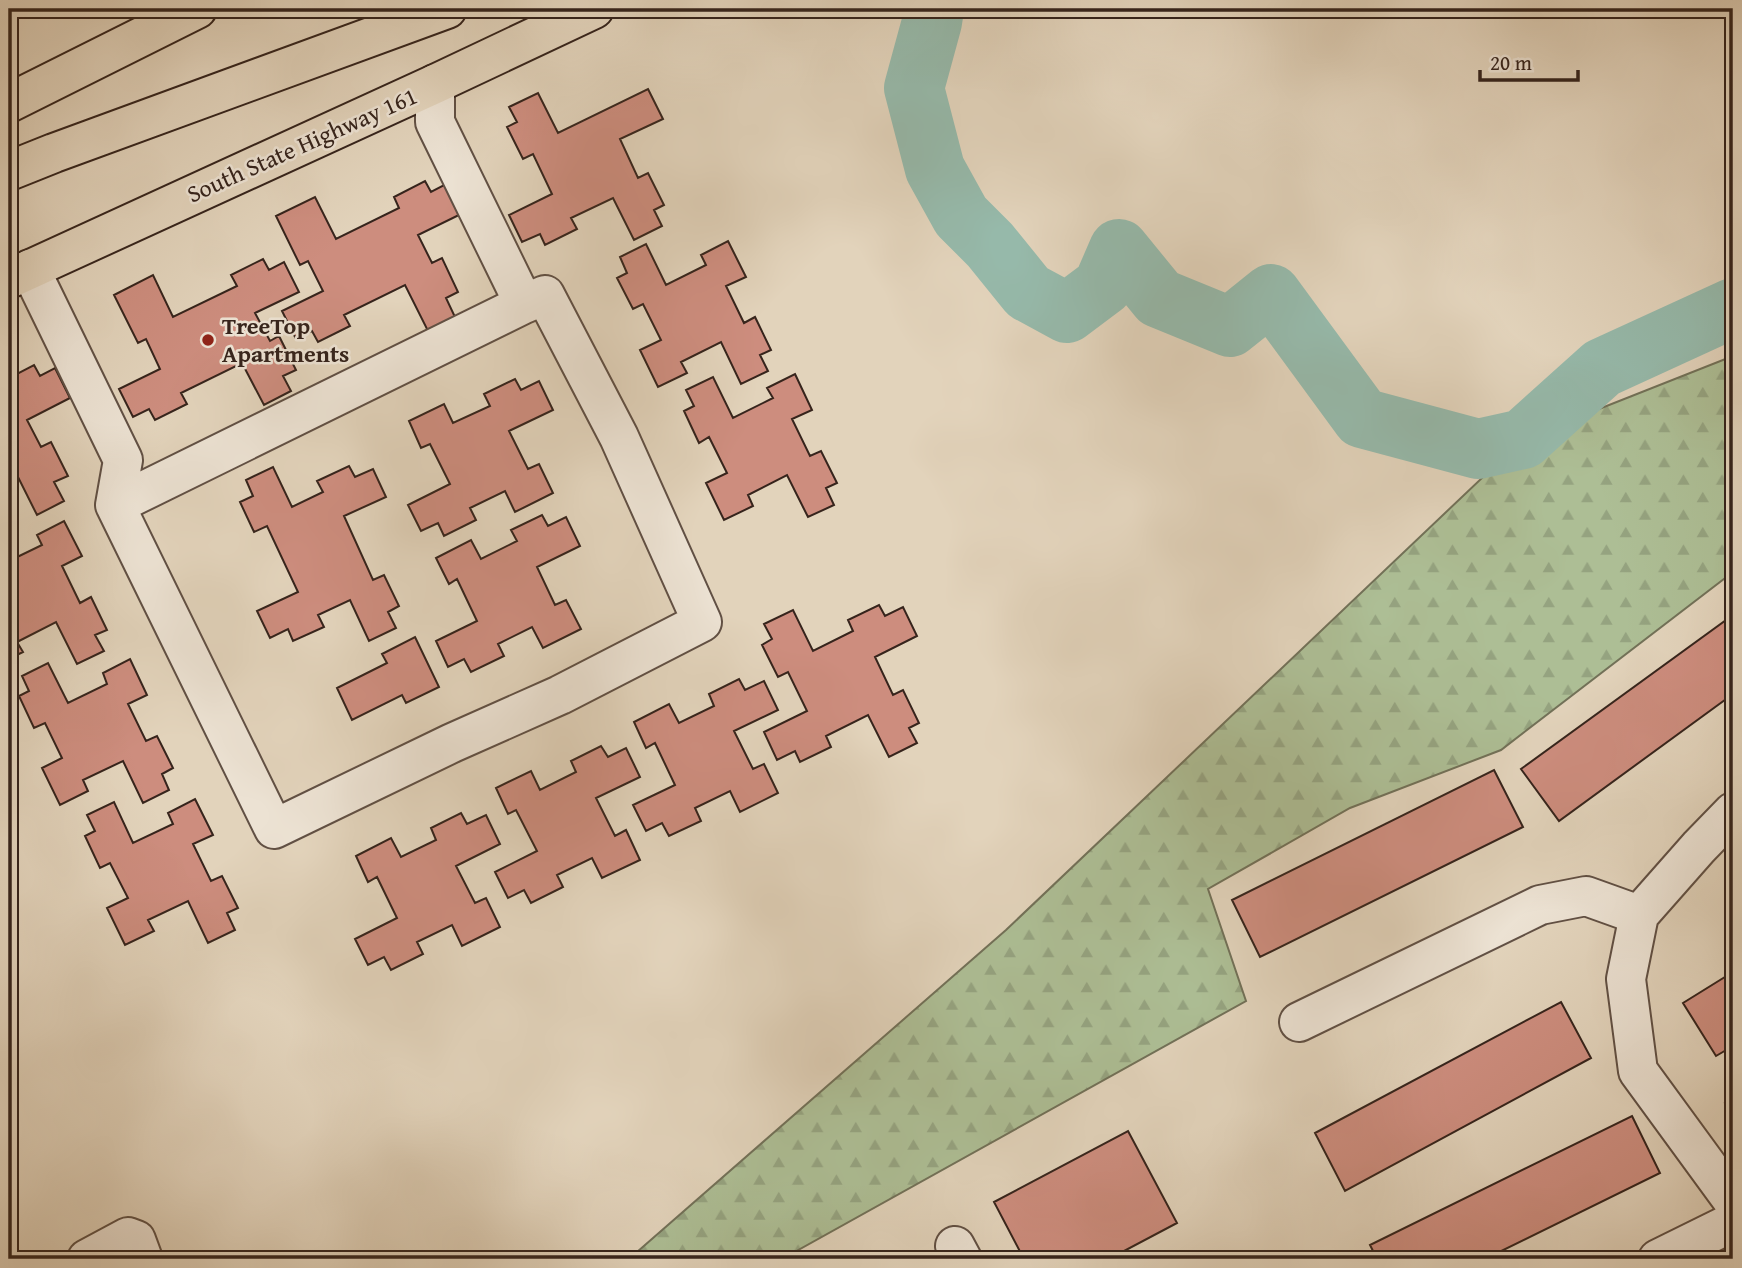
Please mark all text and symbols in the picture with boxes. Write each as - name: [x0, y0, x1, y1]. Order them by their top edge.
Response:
- scale bar: [1480, 38, 1578, 82]
- text: 20 m: [1490, 47, 1532, 78]
- street label: South State Highway 161: [181, 78, 423, 211]
- place label: TreeTop Apartments: [222, 308, 349, 371]
- marker: TreeTop Apartments: [200, 332, 216, 348]

